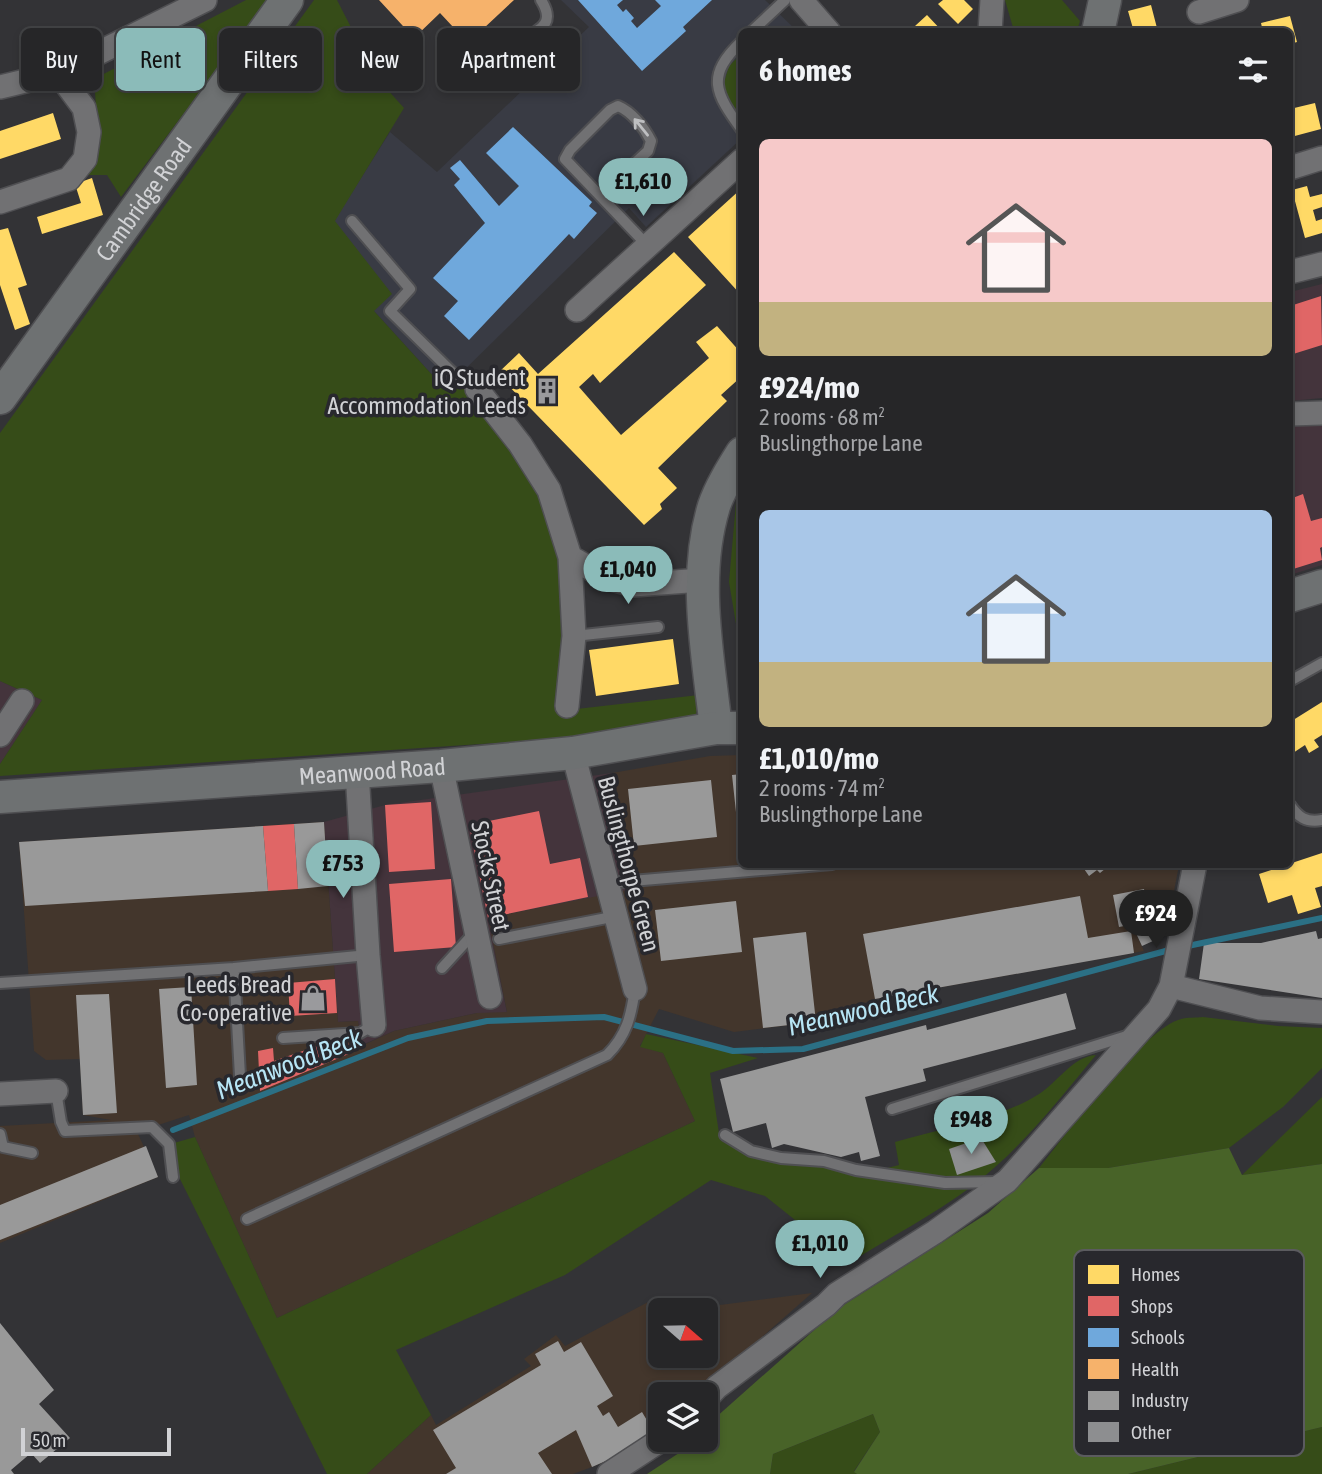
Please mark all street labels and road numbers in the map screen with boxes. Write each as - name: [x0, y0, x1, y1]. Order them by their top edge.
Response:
- street label: Cambridge Road: [90, 133, 197, 266]
- street label: Meanwood Road: [298, 752, 446, 789]
- street label: Buslingthorpe Green: [593, 773, 665, 955]
- street label: Stocks Street: [466, 818, 516, 934]

